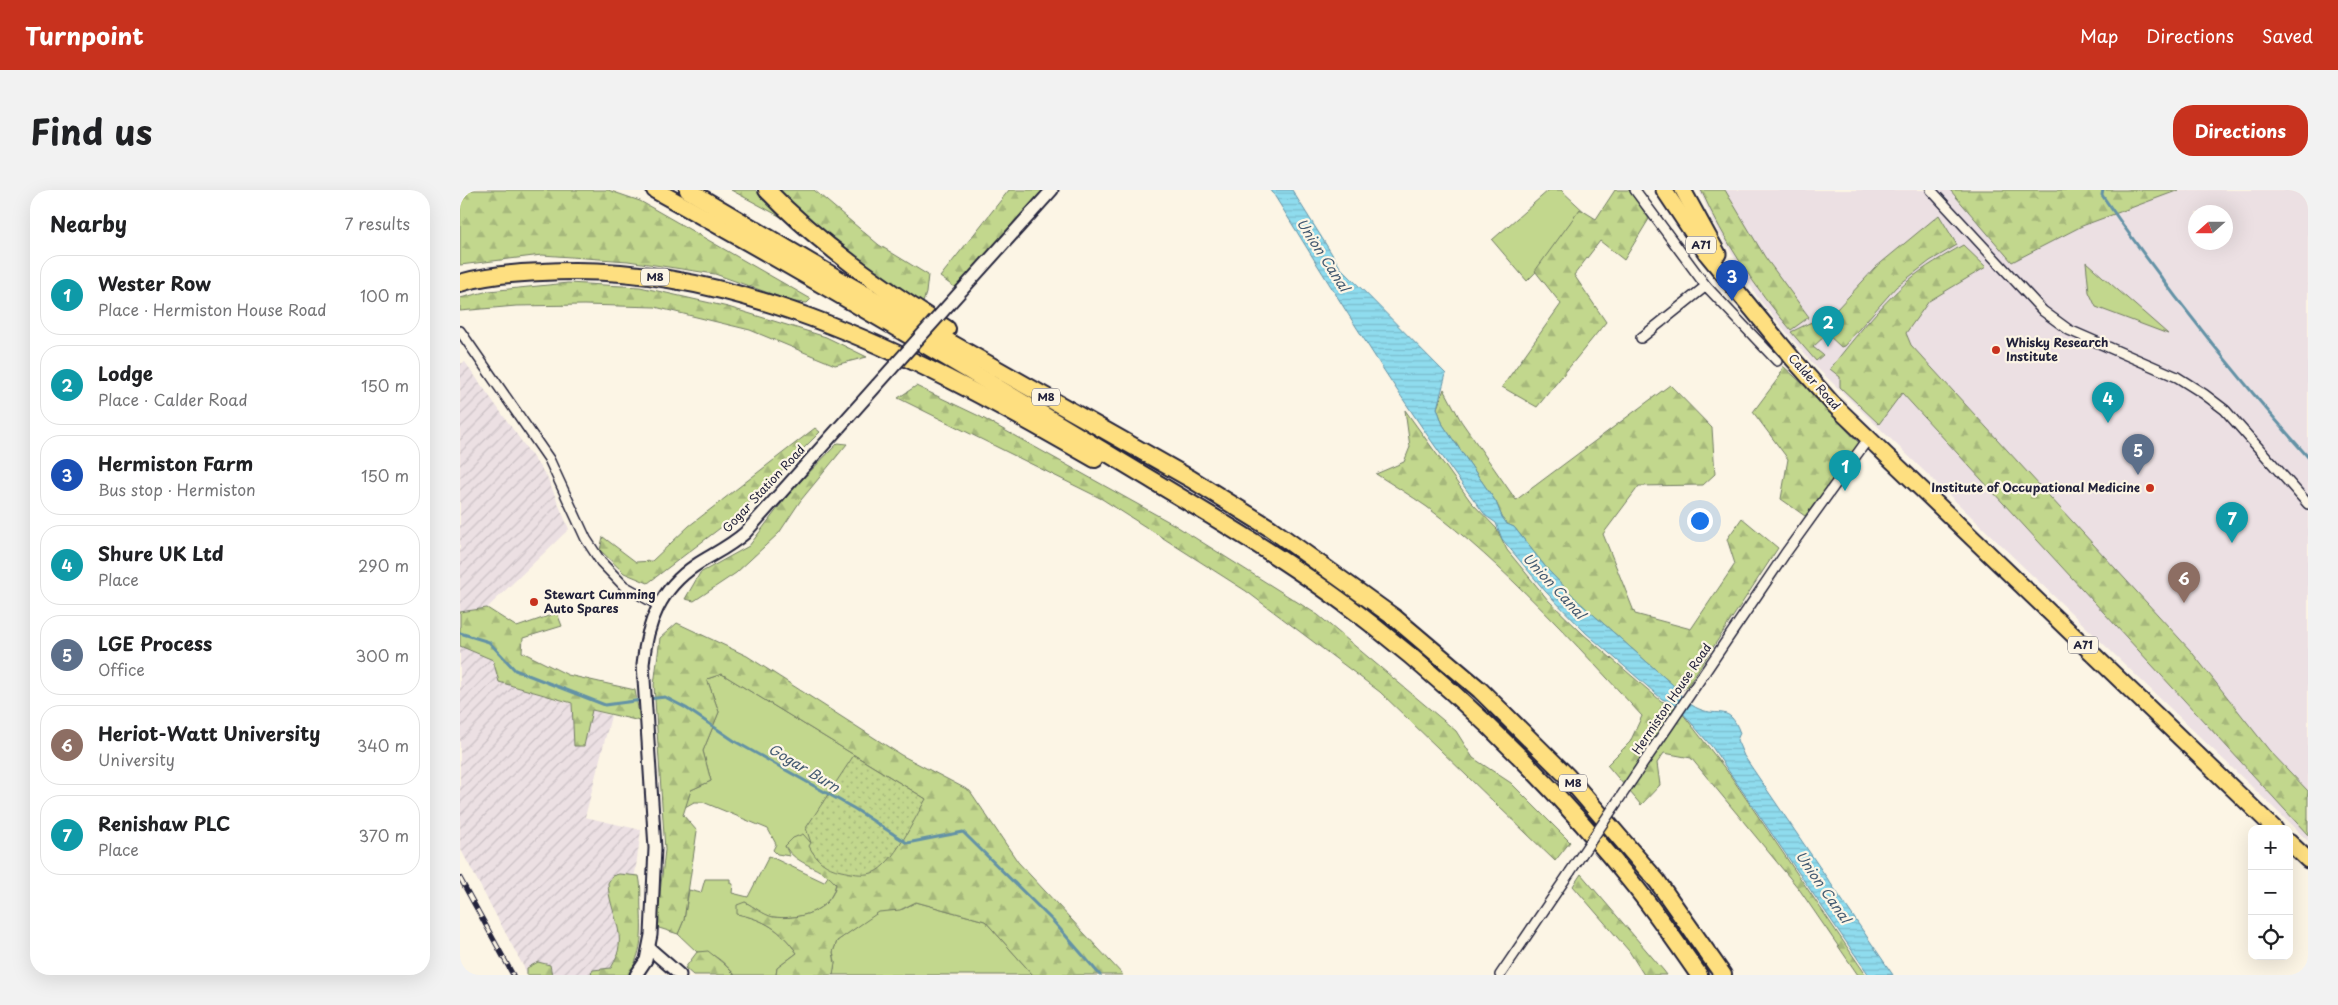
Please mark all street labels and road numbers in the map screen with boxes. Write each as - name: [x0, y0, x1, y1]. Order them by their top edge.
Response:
- road number: A71: [1686, 236, 1716, 254]
- road number: M8: [641, 268, 669, 285]
- street label: Calder Road: [1784, 349, 1845, 414]
- road number: M8: [1032, 388, 1060, 406]
- street label: Gogar Station Road: [718, 441, 809, 536]
- road number: A71: [2068, 636, 2098, 654]
- street label: Hermiston House Road: [1627, 639, 1715, 758]
- road number: M8: [1559, 774, 1587, 792]

